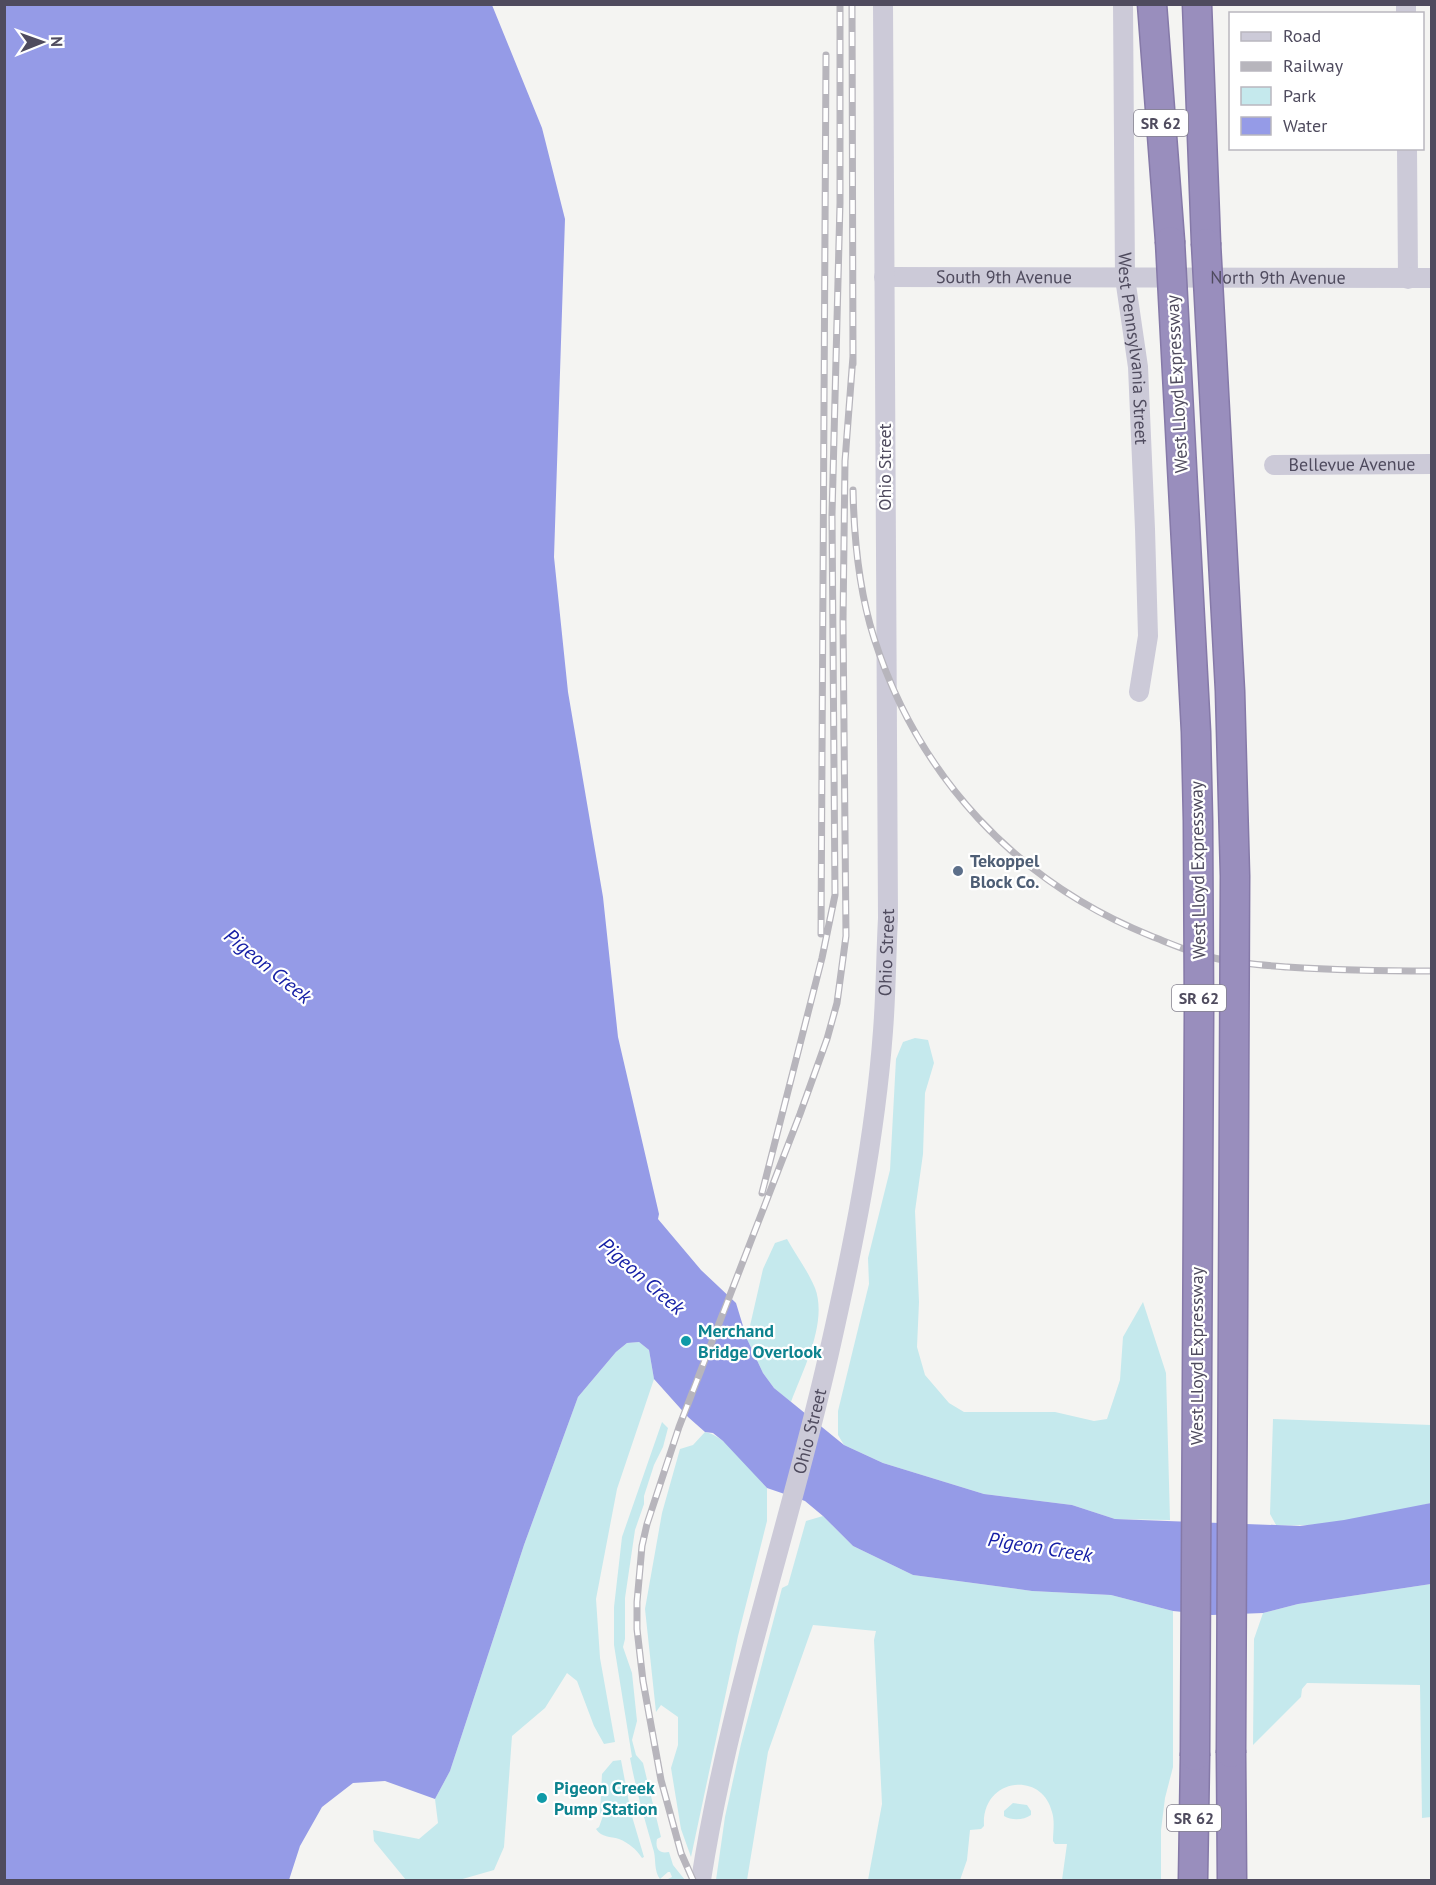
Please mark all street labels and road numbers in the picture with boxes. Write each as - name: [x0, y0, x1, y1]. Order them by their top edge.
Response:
- road number: SR 62: [1134, 110, 1188, 136]
- street label: West Pennsylvania Street: [1114, 252, 1153, 445]
- street label: South 9th Avenue: [936, 265, 1072, 288]
- street label: North 9th Avenue: [1210, 266, 1346, 289]
- street label: West Lloyd Expressway: [1160, 294, 1193, 474]
- street label: Ohio Street: [873, 423, 896, 511]
- street label: Bellevue Avenue: [1288, 452, 1416, 476]
- street label: West Lloyd Expressway: [1184, 780, 1211, 959]
- street label: Ohio Street: [873, 909, 899, 997]
- road number: SR 62: [1172, 985, 1226, 1011]
- street label: West Lloyd Expressway: [1185, 1266, 1208, 1445]
- street label: Ohio Street: [787, 1386, 831, 1476]
- road number: SR 62: [1167, 1805, 1221, 1831]

